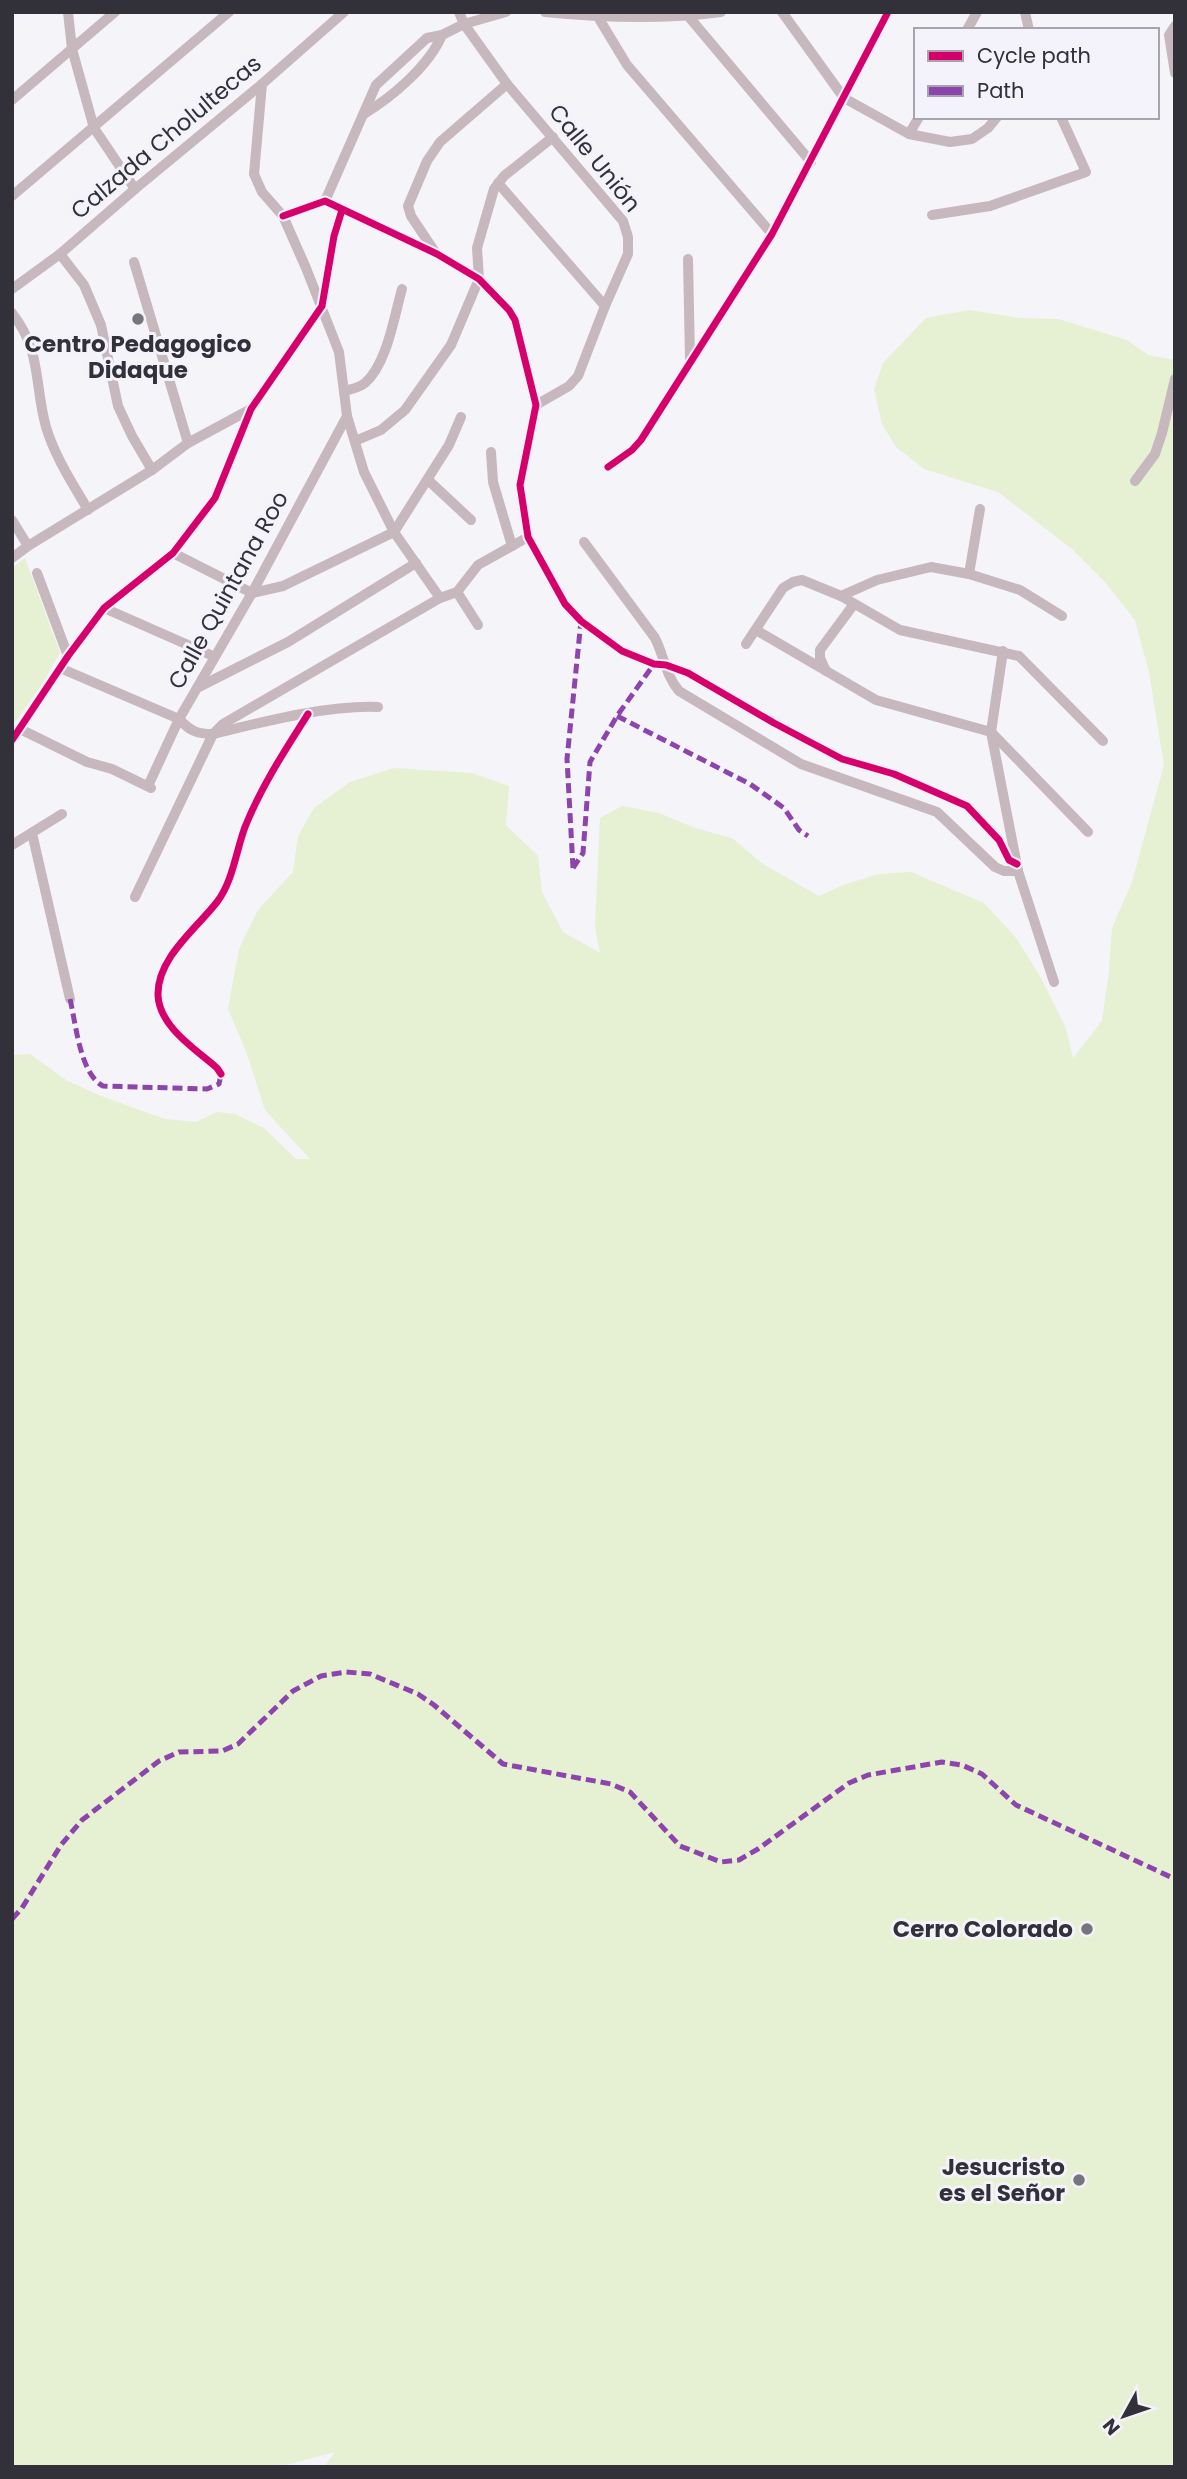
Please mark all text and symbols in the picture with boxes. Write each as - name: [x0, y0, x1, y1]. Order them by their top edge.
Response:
- legend: [914, 28, 1159, 119]
- text: Cycle path: [977, 41, 1091, 70]
- street label: Calzada Cholultecas: [64, 48, 268, 226]
- text: Path: [977, 76, 1024, 105]
- street label: Calle Unión: [542, 97, 648, 219]
- marker: Centro Pedagogico Didaque: [130, 311, 146, 327]
- place label: Centro Pedagogico Didaque: [25, 328, 251, 386]
- street label: Calle Quintana Roo: [160, 485, 296, 695]
- place label: Cerro Colorado: [893, 1913, 1073, 1945]
- marker: Cerro Colorado: [1079, 1921, 1095, 1937]
- place label: Jesucristo es el Señor: [939, 2151, 1065, 2209]
- marker: Jesucristo es el Señor: [1071, 2172, 1087, 2188]
- north arrow: [1089, 2381, 1159, 2451]
- text: N: [1096, 2412, 1126, 2441]

